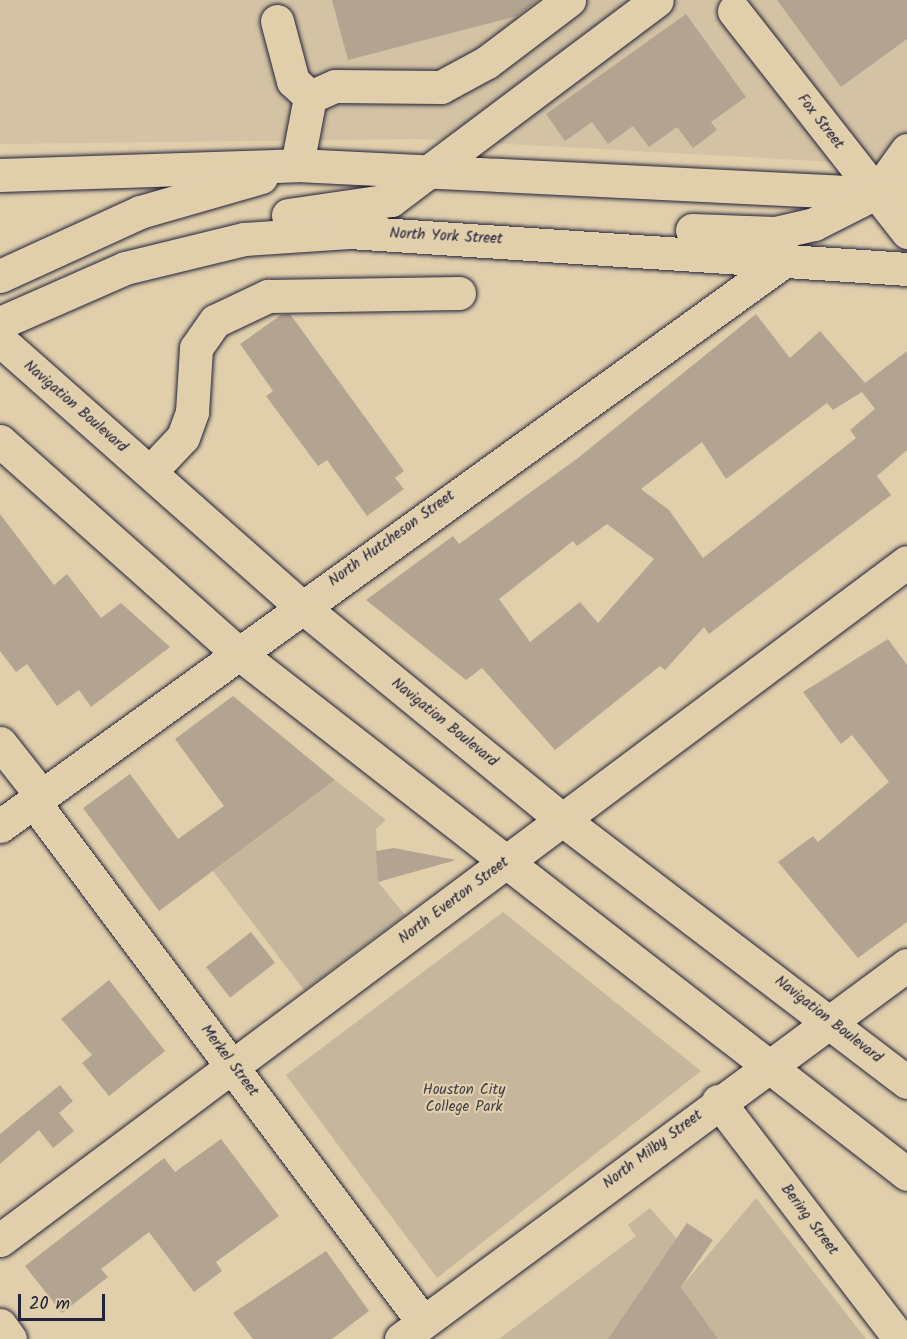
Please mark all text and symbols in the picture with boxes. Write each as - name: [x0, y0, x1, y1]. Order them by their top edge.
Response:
- street label: Fox Street: [793, 91, 847, 153]
- street label: North York Street: [389, 225, 503, 249]
- street label: Navigation Boulevard: [20, 357, 130, 457]
- street label: North Hutcheson Street: [325, 487, 459, 591]
- street label: Navigation Boulevard: [387, 675, 501, 771]
- street label: North Everton Street: [395, 854, 513, 948]
- street label: Navigation Boulevard: [771, 973, 885, 1067]
- street label: Merkel Street: [196, 1022, 262, 1100]
- park label: Houston City College Park: [423, 1081, 505, 1116]
- street label: North Milby Street: [600, 1107, 706, 1193]
- street label: Bering Street: [777, 1181, 841, 1259]
- scale bar: [21, 1282, 108, 1320]
- text: 20 m: [29, 1290, 70, 1319]

